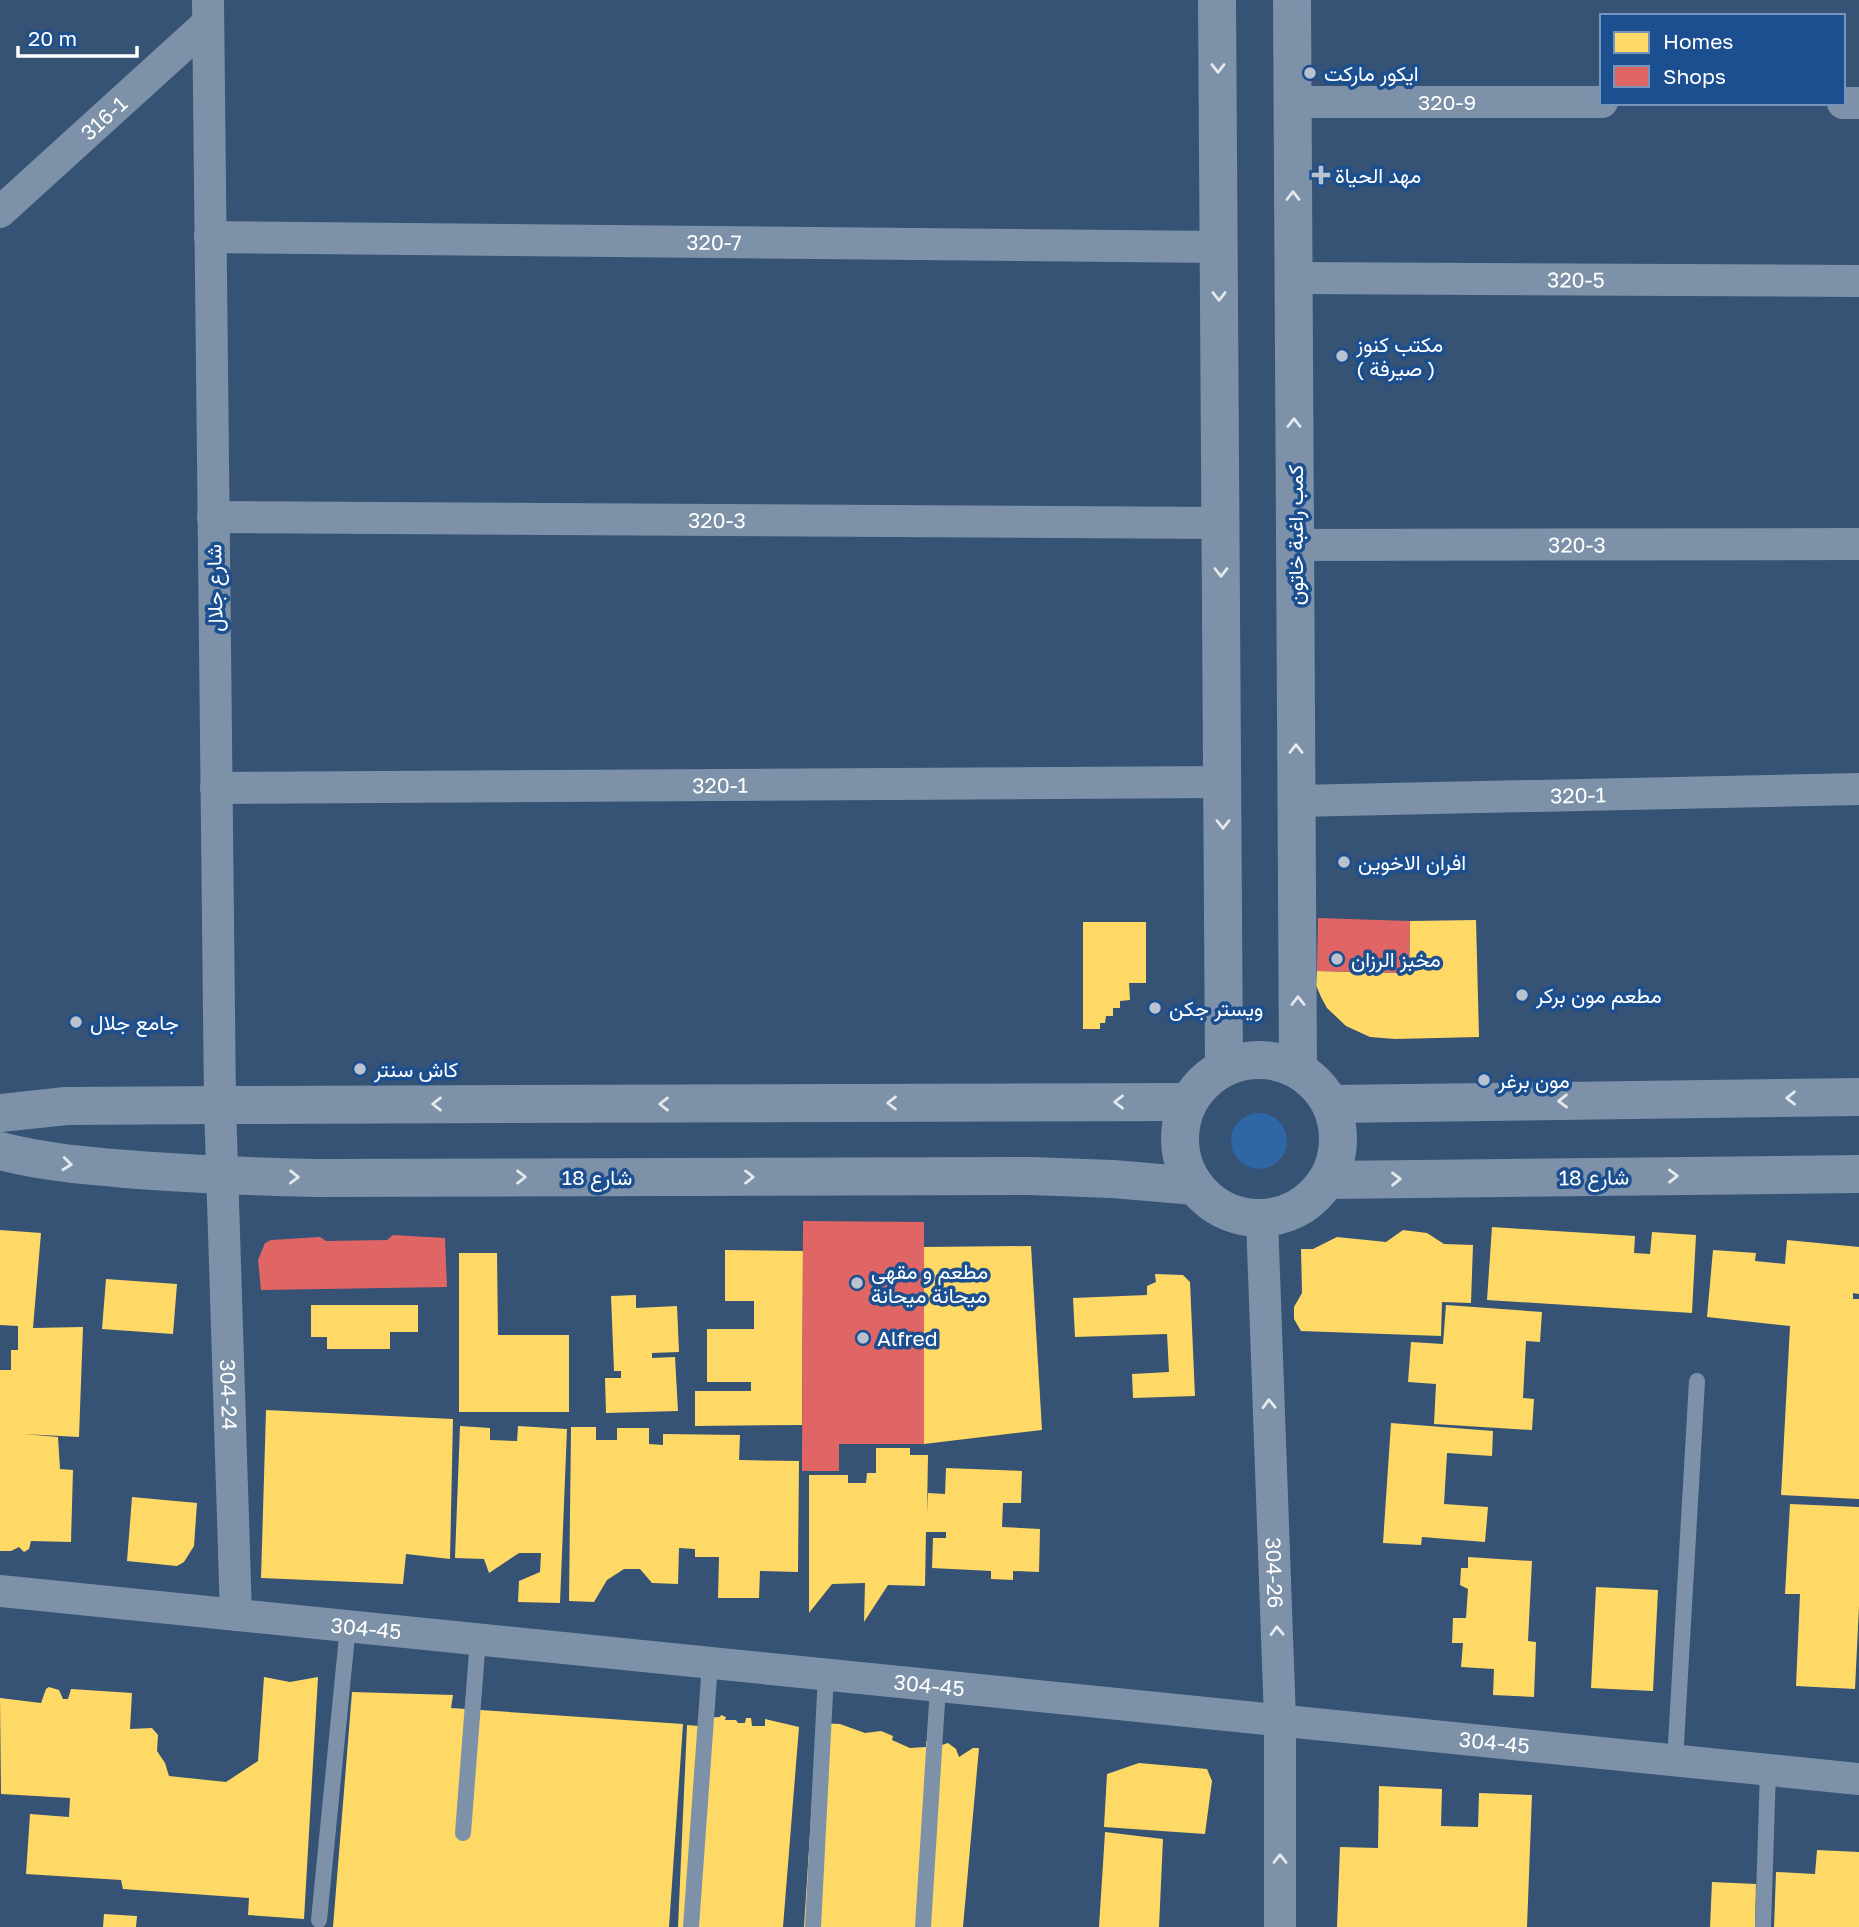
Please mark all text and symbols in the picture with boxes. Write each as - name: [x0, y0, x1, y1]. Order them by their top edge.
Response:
- scale bar: [18, 14, 136, 58]
- legend: [1600, 14, 1845, 105]
- text: 20 m: [28, 25, 77, 51]
- text: Homes: [1663, 28, 1733, 54]
- place label: ايكور ماركت: [1324, 60, 1419, 87]
- one-way arrow: [1210, 63, 1226, 74]
- text: Shops: [1663, 63, 1726, 89]
- marker: ايكور ماركت: [1302, 65, 1318, 81]
- street label: 320-9: [1418, 89, 1476, 115]
- street label: 316-1: [75, 90, 132, 145]
- place label: مهد الحياة: [1335, 162, 1421, 189]
- marker: مهد الحياة: [1313, 167, 1329, 183]
- one-way arrow: [1285, 190, 1301, 201]
- street label: 320-7: [686, 229, 742, 255]
- street label: 320-5: [1547, 266, 1605, 293]
- one-way arrow: [1212, 290, 1227, 301]
- place label: مكتب كنوز ( صيرفة ): [1355, 331, 1443, 382]
- marker: مكتب كنوز ( صيرفة ): [1334, 348, 1350, 364]
- one-way arrow: [1286, 418, 1302, 428]
- street label: كمب راغبة خاتون: [1282, 465, 1309, 605]
- street label: 320-3: [688, 507, 746, 533]
- street label: 320-3: [1548, 531, 1606, 558]
- street label: شارع جلال: [200, 544, 230, 632]
- one-way arrow: [1213, 567, 1229, 578]
- one-way arrow: [1288, 743, 1304, 754]
- street label: 320-1: [692, 772, 748, 798]
- street label: 320-1: [1550, 781, 1606, 809]
- one-way arrow: [1215, 819, 1230, 830]
- place label: افران الاخوين: [1358, 849, 1466, 876]
- marker: افران الاخوين: [1336, 854, 1352, 870]
- place label: مخبز الرزان: [1351, 946, 1441, 973]
- marker: مخبز الرزان: [1329, 951, 1345, 967]
- place label: مطعم مون بركر: [1535, 982, 1662, 1010]
- marker: مطعم مون بركر: [1514, 987, 1530, 1003]
- place label: ويستر جكن: [1169, 995, 1263, 1022]
- one-way arrow: [1290, 995, 1306, 1006]
- marker: ويستر جكن: [1147, 1000, 1163, 1016]
- place label: جامع جلال: [90, 1009, 179, 1037]
- marker: جامع جلال: [68, 1014, 84, 1030]
- place label: كاش سنتر: [373, 1056, 458, 1083]
- marker: كاش سنتر: [352, 1061, 368, 1077]
- place label: مون برغر: [1497, 1067, 1570, 1094]
- marker: مون برغر: [1476, 1072, 1492, 1088]
- one-way arrow: [1785, 1090, 1796, 1106]
- one-way arrow: [1558, 1093, 1568, 1109]
- one-way arrow: [886, 1095, 897, 1111]
- one-way arrow: [1114, 1095, 1125, 1110]
- one-way arrow: [431, 1096, 442, 1112]
- one-way arrow: [659, 1096, 669, 1112]
- one-way arrow: [61, 1157, 73, 1172]
- street label: شارع 18: [1559, 1163, 1630, 1193]
- street label: شارع 18: [562, 1164, 632, 1192]
- one-way arrow: [1668, 1168, 1679, 1184]
- one-way arrow: [517, 1169, 527, 1185]
- one-way arrow: [744, 1169, 755, 1185]
- one-way arrow: [289, 1170, 300, 1185]
- one-way arrow: [1392, 1171, 1402, 1187]
- place label: مطعم و مقهى ميحانة ميحانة: [871, 1258, 988, 1308]
- marker: مطعم و مقهى ميحانة ميحانة: [849, 1275, 865, 1291]
- place label: Alfred: [877, 1325, 938, 1351]
- marker: Alfred: [855, 1330, 871, 1346]
- street label: 304-24: [215, 1359, 243, 1431]
- one-way arrow: [1261, 1398, 1276, 1409]
- street label: 304-26: [1260, 1537, 1289, 1609]
- street label: 304-45: [329, 1612, 403, 1645]
- one-way arrow: [1269, 1626, 1284, 1637]
- street label: 304-45: [893, 1668, 966, 1701]
- street label: 304-45: [1458, 1726, 1531, 1759]
- one-way arrow: [1272, 1853, 1287, 1864]

